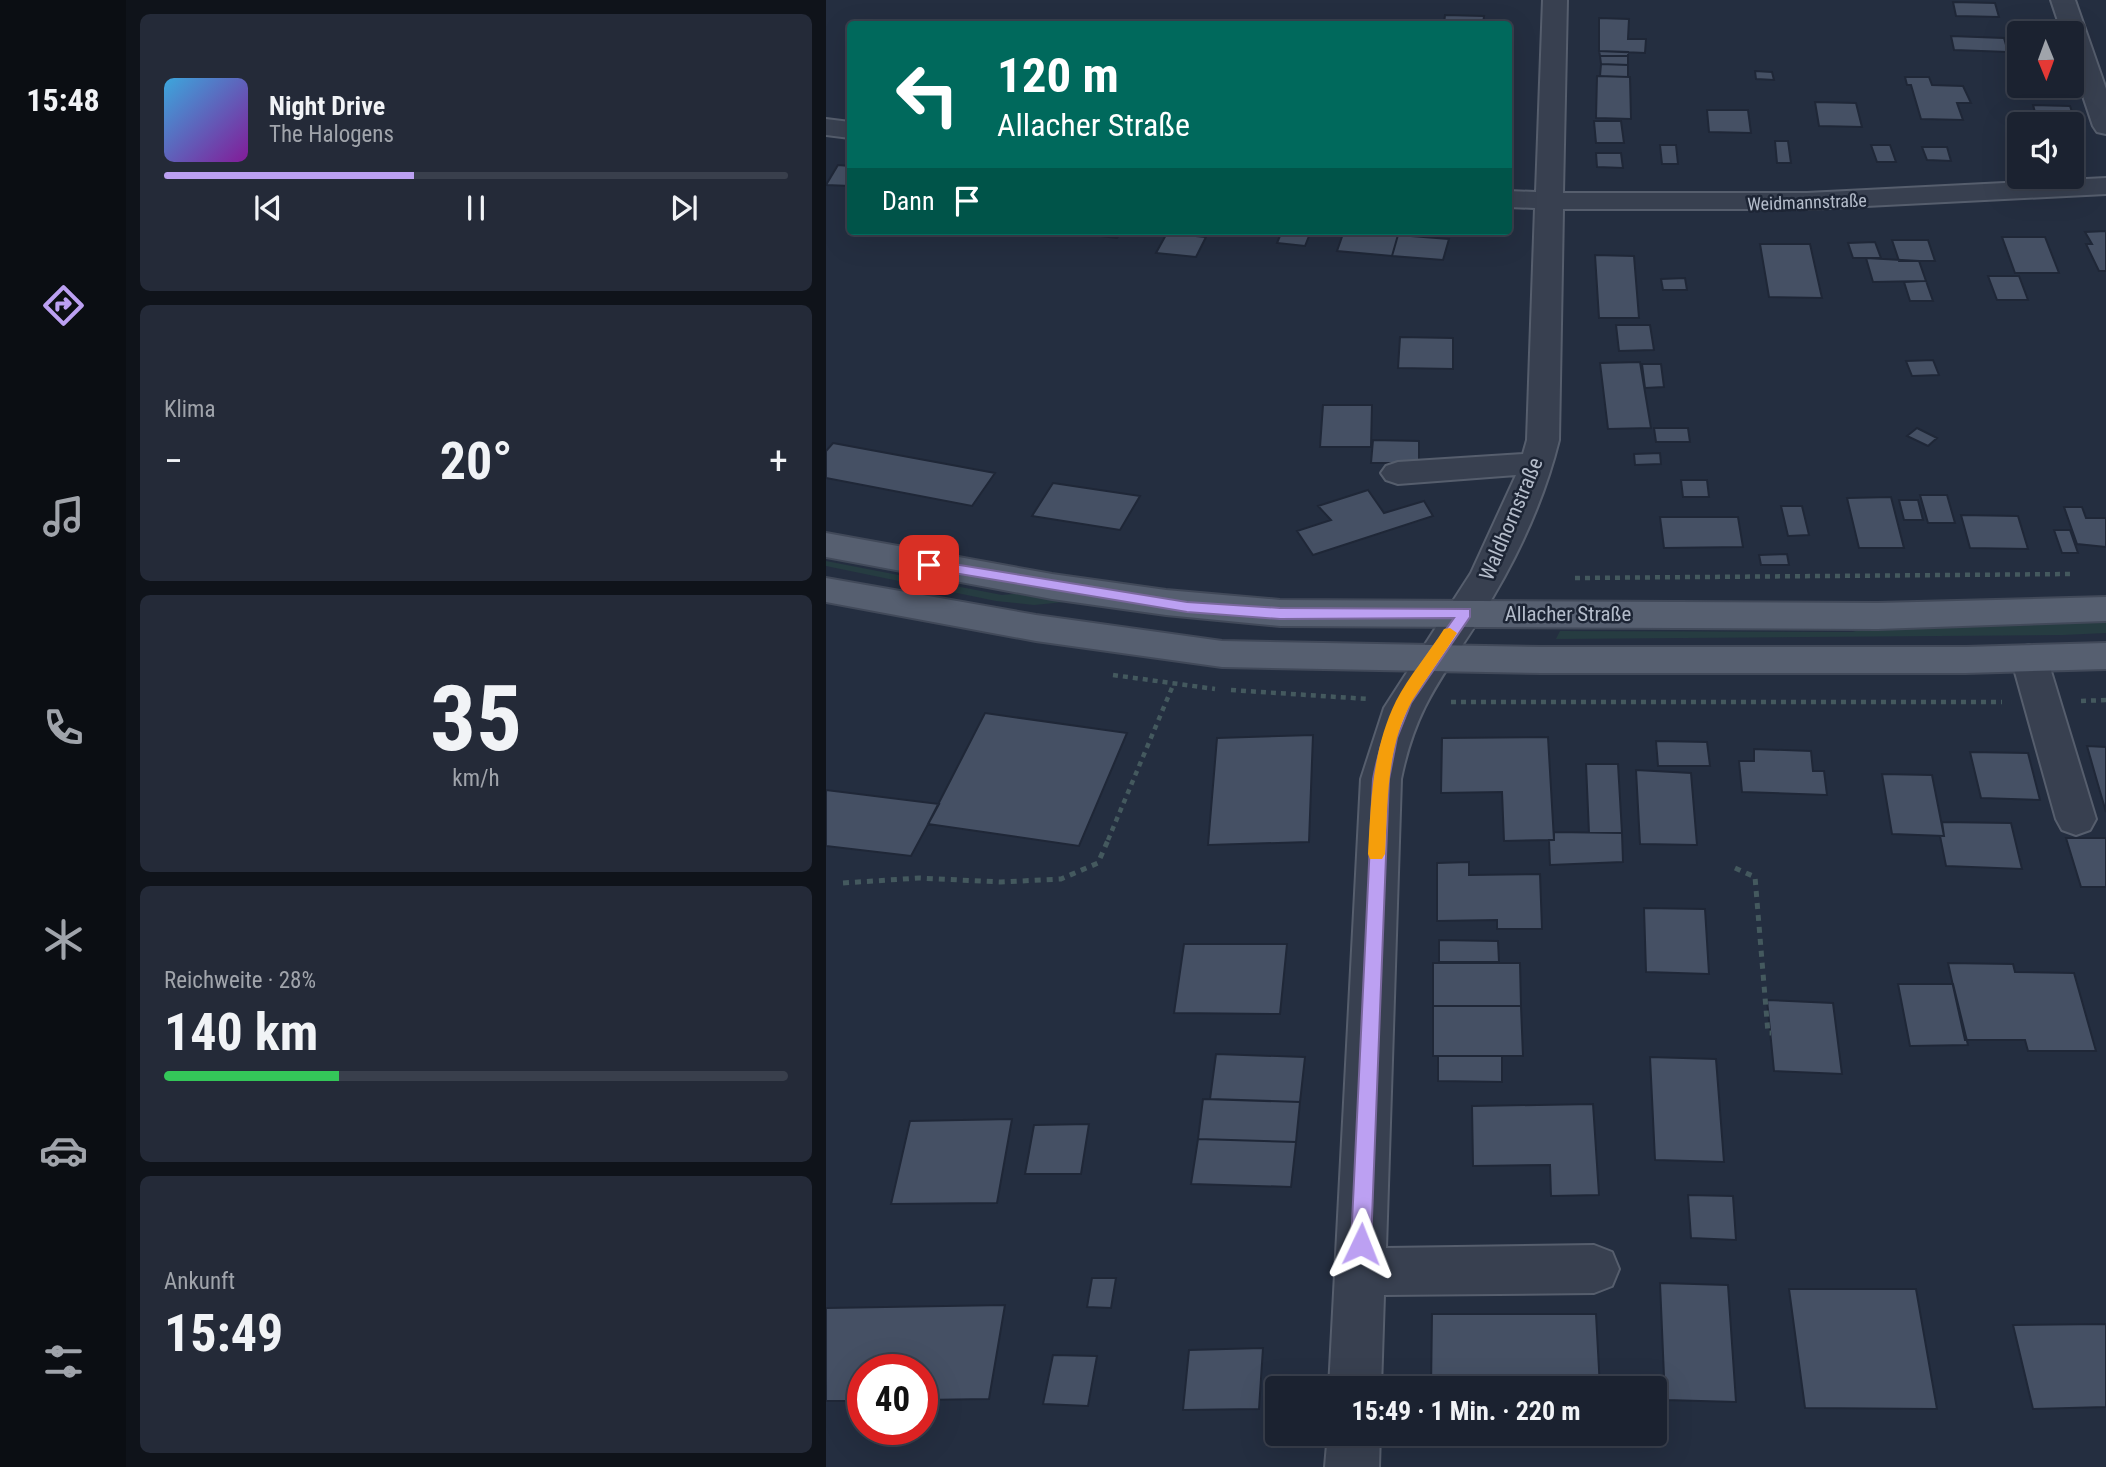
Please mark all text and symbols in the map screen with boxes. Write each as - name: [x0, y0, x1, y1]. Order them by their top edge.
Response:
- north arrow: [2007, 21, 2084, 98]
- map controls: [2007, 21, 2084, 189]
- text: 120 m: [997, 47, 1119, 104]
- icon: left: [882, 49, 973, 140]
- text: 15:48: [26, 81, 100, 119]
- text: Night Drive: [269, 91, 385, 121]
- text: Allacher Straße: [997, 106, 1190, 144]
- button: sound: [2007, 112, 2084, 189]
- text: The Halogens: [269, 121, 394, 148]
- icon: arrive: [948, 182, 986, 220]
- text: Dann: [882, 186, 934, 216]
- icon: previous: [249, 189, 287, 227]
- icon: pause: [457, 189, 495, 227]
- icon: next: [665, 189, 703, 227]
- street label: Weidmannstraße: [1747, 189, 1867, 215]
- icon: directions: [39, 281, 88, 330]
- text: Klima: [164, 396, 215, 423]
- text: 20°: [440, 431, 512, 492]
- text: −: [164, 439, 183, 483]
- text: +: [769, 439, 788, 483]
- street label: Waldhornstraße: [1474, 454, 1548, 584]
- icon: music: [39, 492, 88, 541]
- pin: [899, 535, 959, 595]
- icon: arrive: [910, 546, 948, 584]
- street label: Allacher Straße: [1505, 602, 1631, 626]
- text: 35: [430, 666, 522, 772]
- icon: phone: [39, 703, 88, 752]
- text: km/h: [452, 765, 500, 792]
- icon: climate: [39, 915, 88, 964]
- text: Reichweite · 28%: [164, 967, 316, 994]
- text: 140 km: [164, 1002, 318, 1063]
- icon: car: [39, 1126, 88, 1175]
- position arrow: [1324, 1207, 1398, 1281]
- text: Ankunft: [164, 1268, 235, 1295]
- text: 15:49: [164, 1303, 283, 1364]
- icon: filters: [39, 1337, 88, 1386]
- speed limit sign: 40: [847, 1354, 938, 1445]
- text: 15:49 · 1 Min. · 220 m: [1352, 1396, 1580, 1426]

